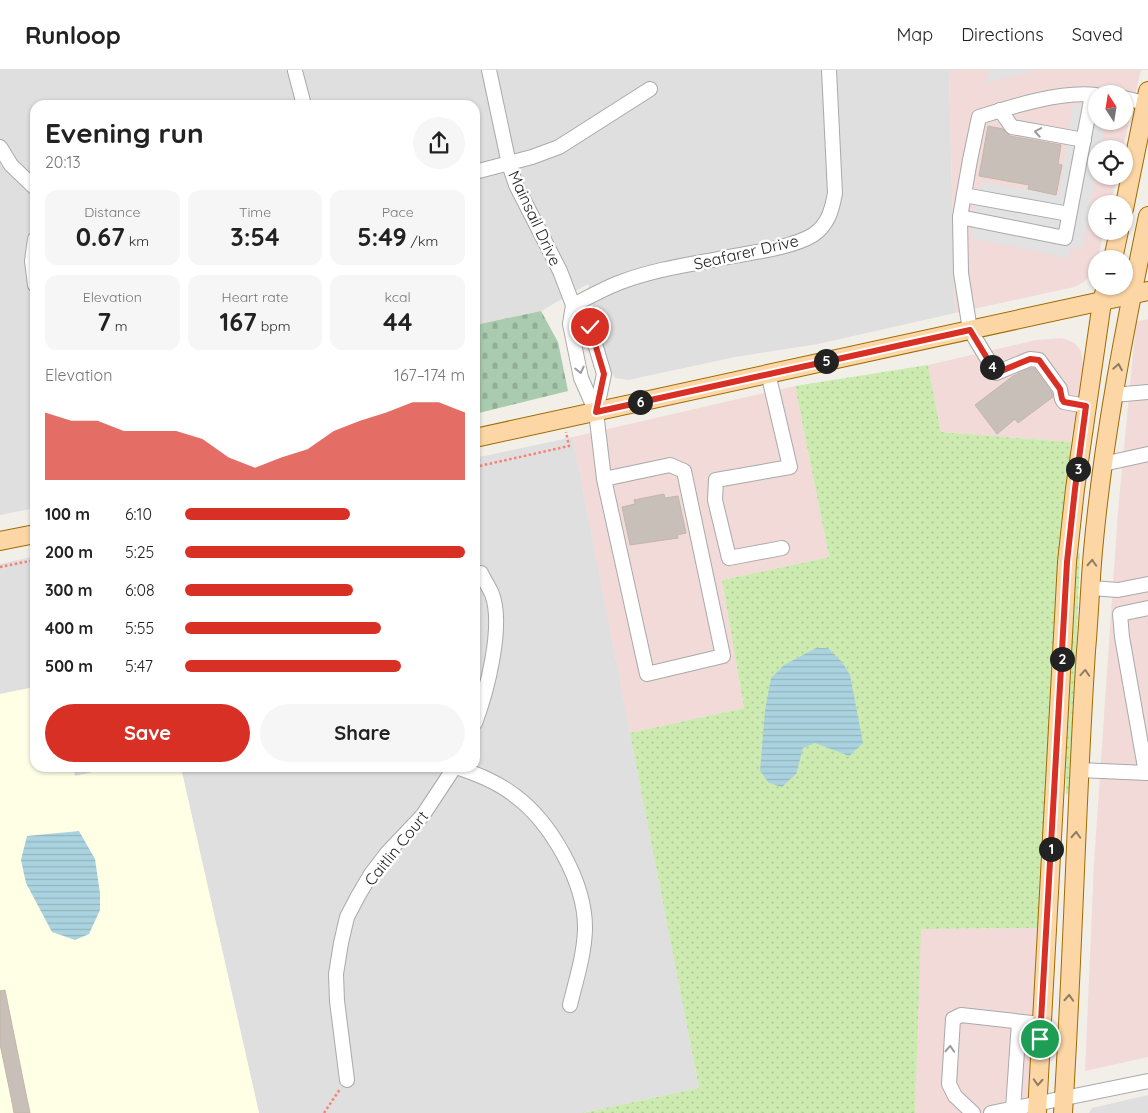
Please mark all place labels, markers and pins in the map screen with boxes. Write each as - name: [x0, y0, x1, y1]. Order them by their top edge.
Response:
- pin: [569, 306, 611, 348]
- pin: 5: [814, 348, 838, 374]
- pin: 4: [980, 354, 1004, 380]
- pin: 6: [628, 390, 652, 414]
- pin: 3: [1066, 456, 1090, 482]
- pin: 2: [1050, 646, 1074, 672]
- pin: 1: [1038, 836, 1064, 862]
- pin: [1019, 1018, 1061, 1060]

